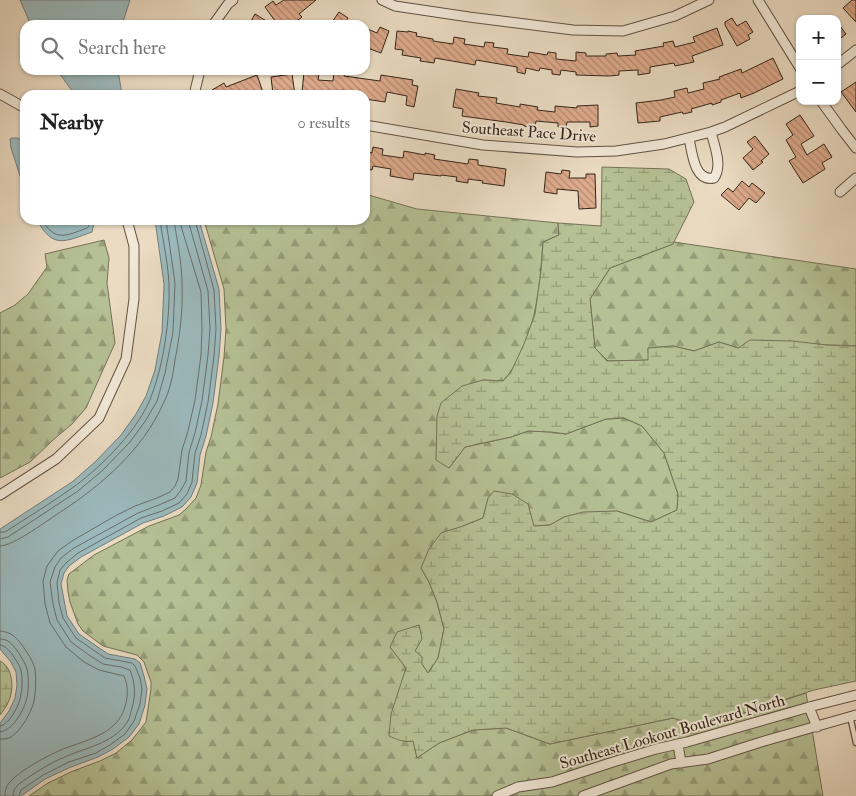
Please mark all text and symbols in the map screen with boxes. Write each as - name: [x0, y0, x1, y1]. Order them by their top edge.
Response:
- map controls: [796, 15, 841, 105]
- button: +: [796, 15, 841, 60]
- search box: [20, 20, 370, 75]
- icon: search: [38, 34, 66, 62]
- text: Search here: [78, 36, 166, 60]
- button: −: [796, 60, 841, 105]
- text: Nearby: [40, 109, 103, 136]
- text: 0 results: [297, 113, 350, 133]
- street label: Southeast Pace Drive: [461, 117, 597, 147]
- street label: Southeast Lookout Boulevard North: [557, 690, 788, 774]

